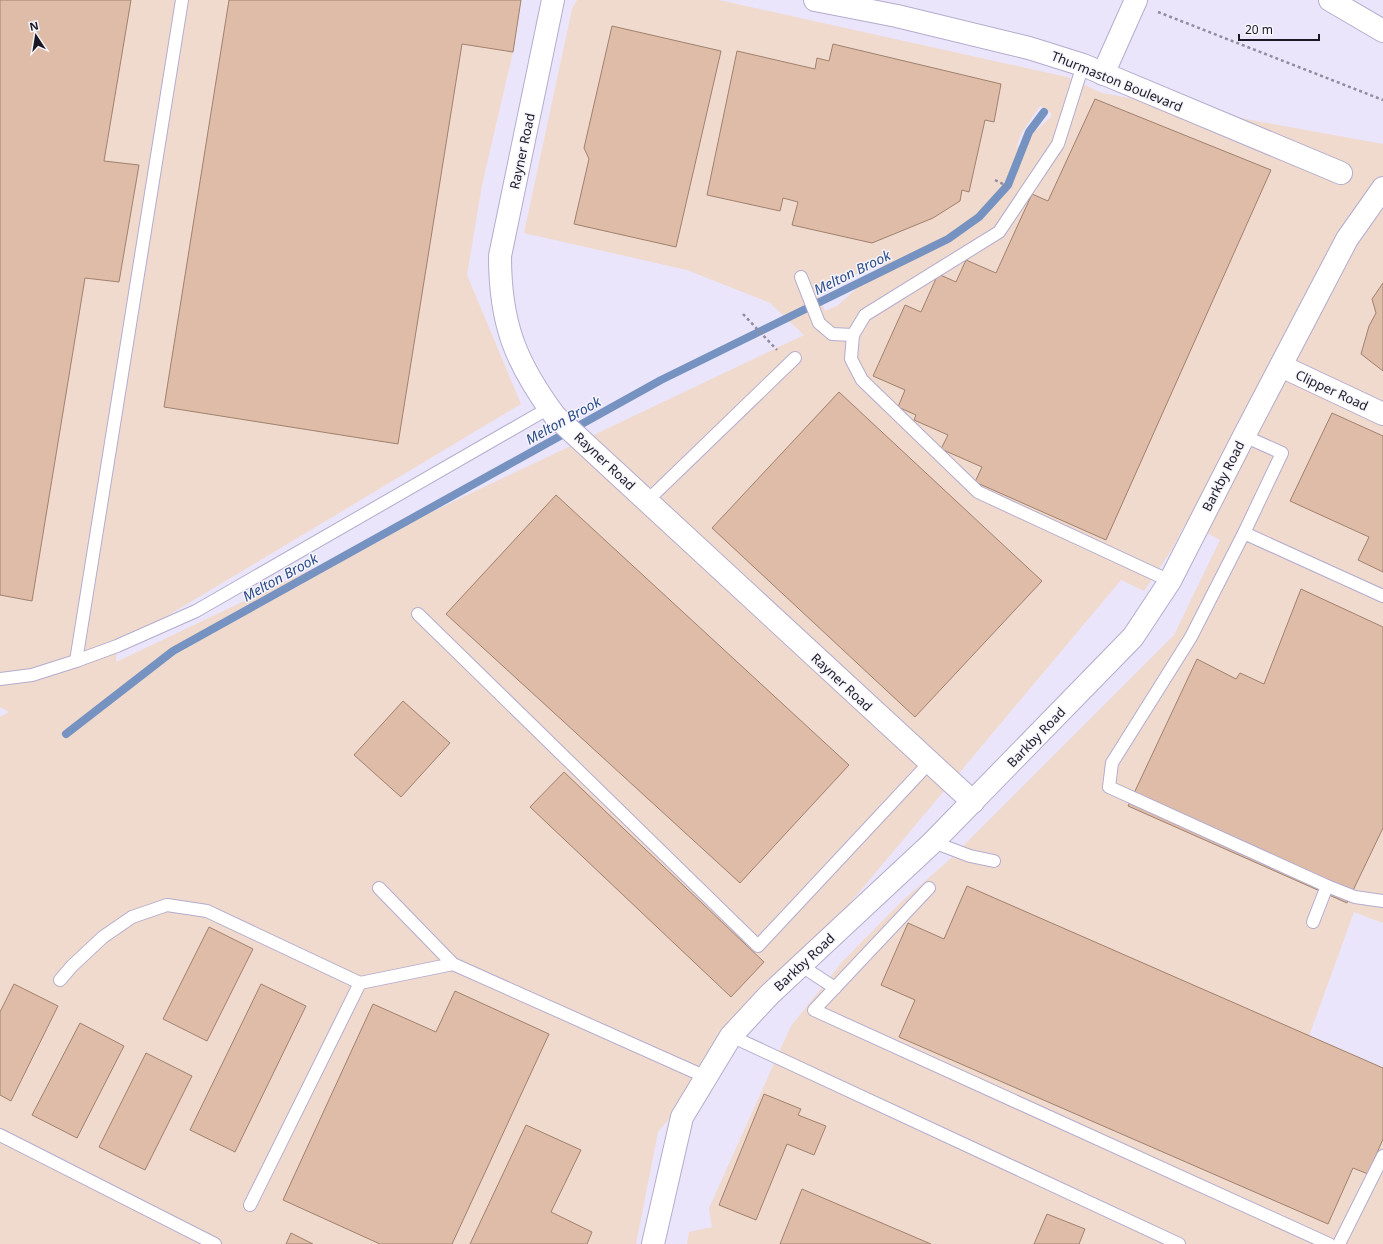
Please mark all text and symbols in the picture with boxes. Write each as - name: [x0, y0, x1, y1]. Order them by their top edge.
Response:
- north arrow: [16, 16, 56, 56]
- scale bar: [1239, 16, 1319, 42]
- text: N: [28, 17, 40, 34]
- text: 20 m: [1245, 21, 1273, 38]
- street label: Thurmaston Boulevard: [1049, 46, 1185, 116]
- street label: Rayner Road: [505, 111, 539, 191]
- water label: Melton Brook: [811, 245, 894, 299]
- street label: Clipper Road: [1293, 365, 1371, 415]
- water label: Melton Brook: [522, 391, 605, 448]
- street label: Rayner Road: [571, 428, 639, 494]
- street label: Barkby Road: [1197, 438, 1249, 514]
- water label: Melton Brook: [239, 548, 322, 605]
- street label: Rayner Road: [808, 649, 876, 715]
- street label: Barkby Road: [1003, 703, 1069, 771]
- street label: Barkby Road: [770, 929, 838, 995]

